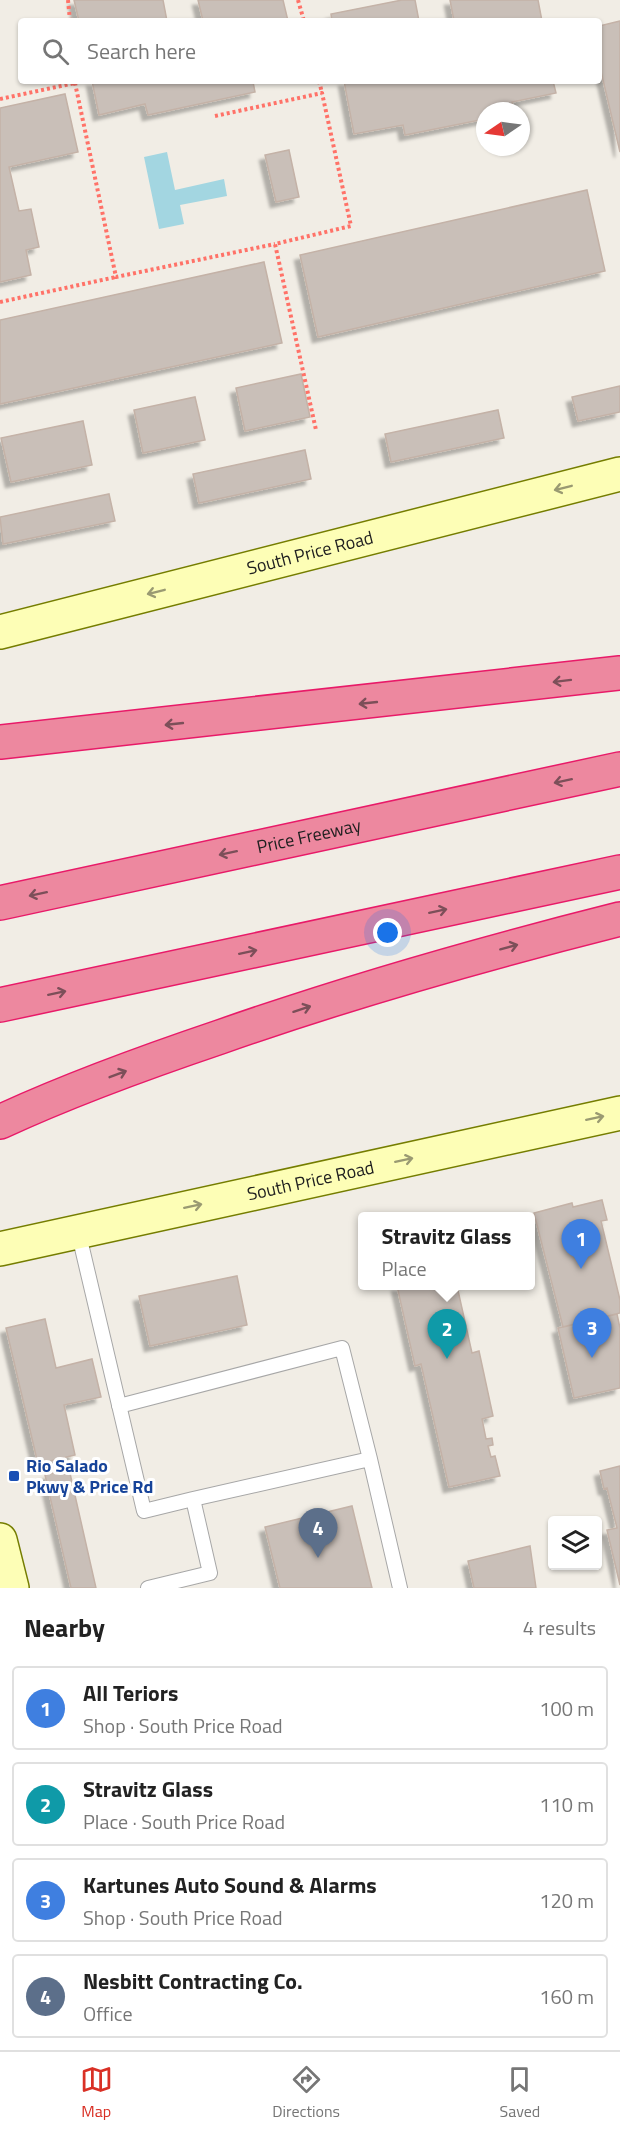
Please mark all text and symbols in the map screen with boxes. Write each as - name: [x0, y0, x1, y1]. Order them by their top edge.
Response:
- search box: [18, 18, 602, 84]
- text: Search here: [87, 34, 196, 68]
- icon: search: [39, 35, 72, 68]
- north arrow: [476, 102, 530, 156]
- one-way arrow: [554, 483, 573, 495]
- street label: South Price Road: [244, 523, 376, 582]
- one-way arrow: [146, 587, 165, 599]
- one-way arrow: [553, 675, 572, 686]
- one-way arrow: [359, 698, 379, 709]
- one-way arrow: [165, 719, 185, 730]
- one-way arrow: [554, 776, 573, 788]
- street label: Price Freeway: [254, 811, 364, 860]
- one-way arrow: [219, 848, 239, 859]
- one-way arrow: [29, 889, 48, 901]
- one-way arrow: [428, 905, 448, 916]
- your location: [373, 918, 402, 947]
- one-way arrow: [499, 941, 518, 952]
- one-way arrow: [238, 946, 257, 957]
- one-way arrow: [47, 987, 66, 998]
- one-way arrow: [292, 1003, 311, 1014]
- one-way arrow: [108, 1067, 127, 1078]
- one-way arrow: [585, 1112, 604, 1124]
- street label: South Price Road: [244, 1153, 377, 1207]
- one-way arrow: [395, 1153, 414, 1165]
- one-way arrow: [183, 1200, 203, 1211]
- popup: [358, 1212, 535, 1290]
- text: Stravitz Glass: [381, 1219, 512, 1253]
- pin: 1: [562, 1220, 600, 1269]
- text: Place: [381, 1253, 427, 1284]
- pin: 3: [572, 1308, 612, 1358]
- pin: 2: [428, 1310, 466, 1359]
- place label: Rio Salado Pkwy & Price Rd: [26, 1452, 153, 1500]
- marker: Rio Salado Pkwy & Price Rd: [7, 1469, 21, 1483]
- pin: 4: [298, 1508, 338, 1558]
- map controls: [548, 1516, 602, 1570]
- button: layers: [548, 1516, 602, 1570]
- text: Nearby: [24, 1608, 105, 1647]
- text: 4 results: [523, 1612, 596, 1643]
- text: All Teriors: [83, 1676, 178, 1710]
- text: 1: [40, 1693, 51, 1724]
- text: 100 m: [539, 1693, 594, 1724]
- text: Shop · South Price Road: [83, 1710, 283, 1741]
- text: Stravitz Glass: [83, 1772, 213, 1806]
- text: 2: [40, 1789, 51, 1820]
- text: 110 m: [539, 1789, 594, 1820]
- text: Place · South Price Road: [83, 1806, 285, 1837]
- text: Kartunes Auto Sound & Alarms: [83, 1868, 377, 1902]
- text: 3: [40, 1885, 51, 1916]
- text: 120 m: [539, 1885, 594, 1916]
- text: Shop · South Price Road: [83, 1902, 283, 1933]
- text: Nesbitt Contracting Co.: [83, 1964, 303, 1998]
- text: 4: [40, 1981, 51, 2012]
- text: 160 m: [539, 1981, 594, 2012]
- text: Office: [83, 1998, 133, 2029]
- tab: Map: [80, 2063, 113, 2123]
- tab: Directions: [272, 2063, 340, 2123]
- tab: Saved: [500, 2063, 540, 2123]

